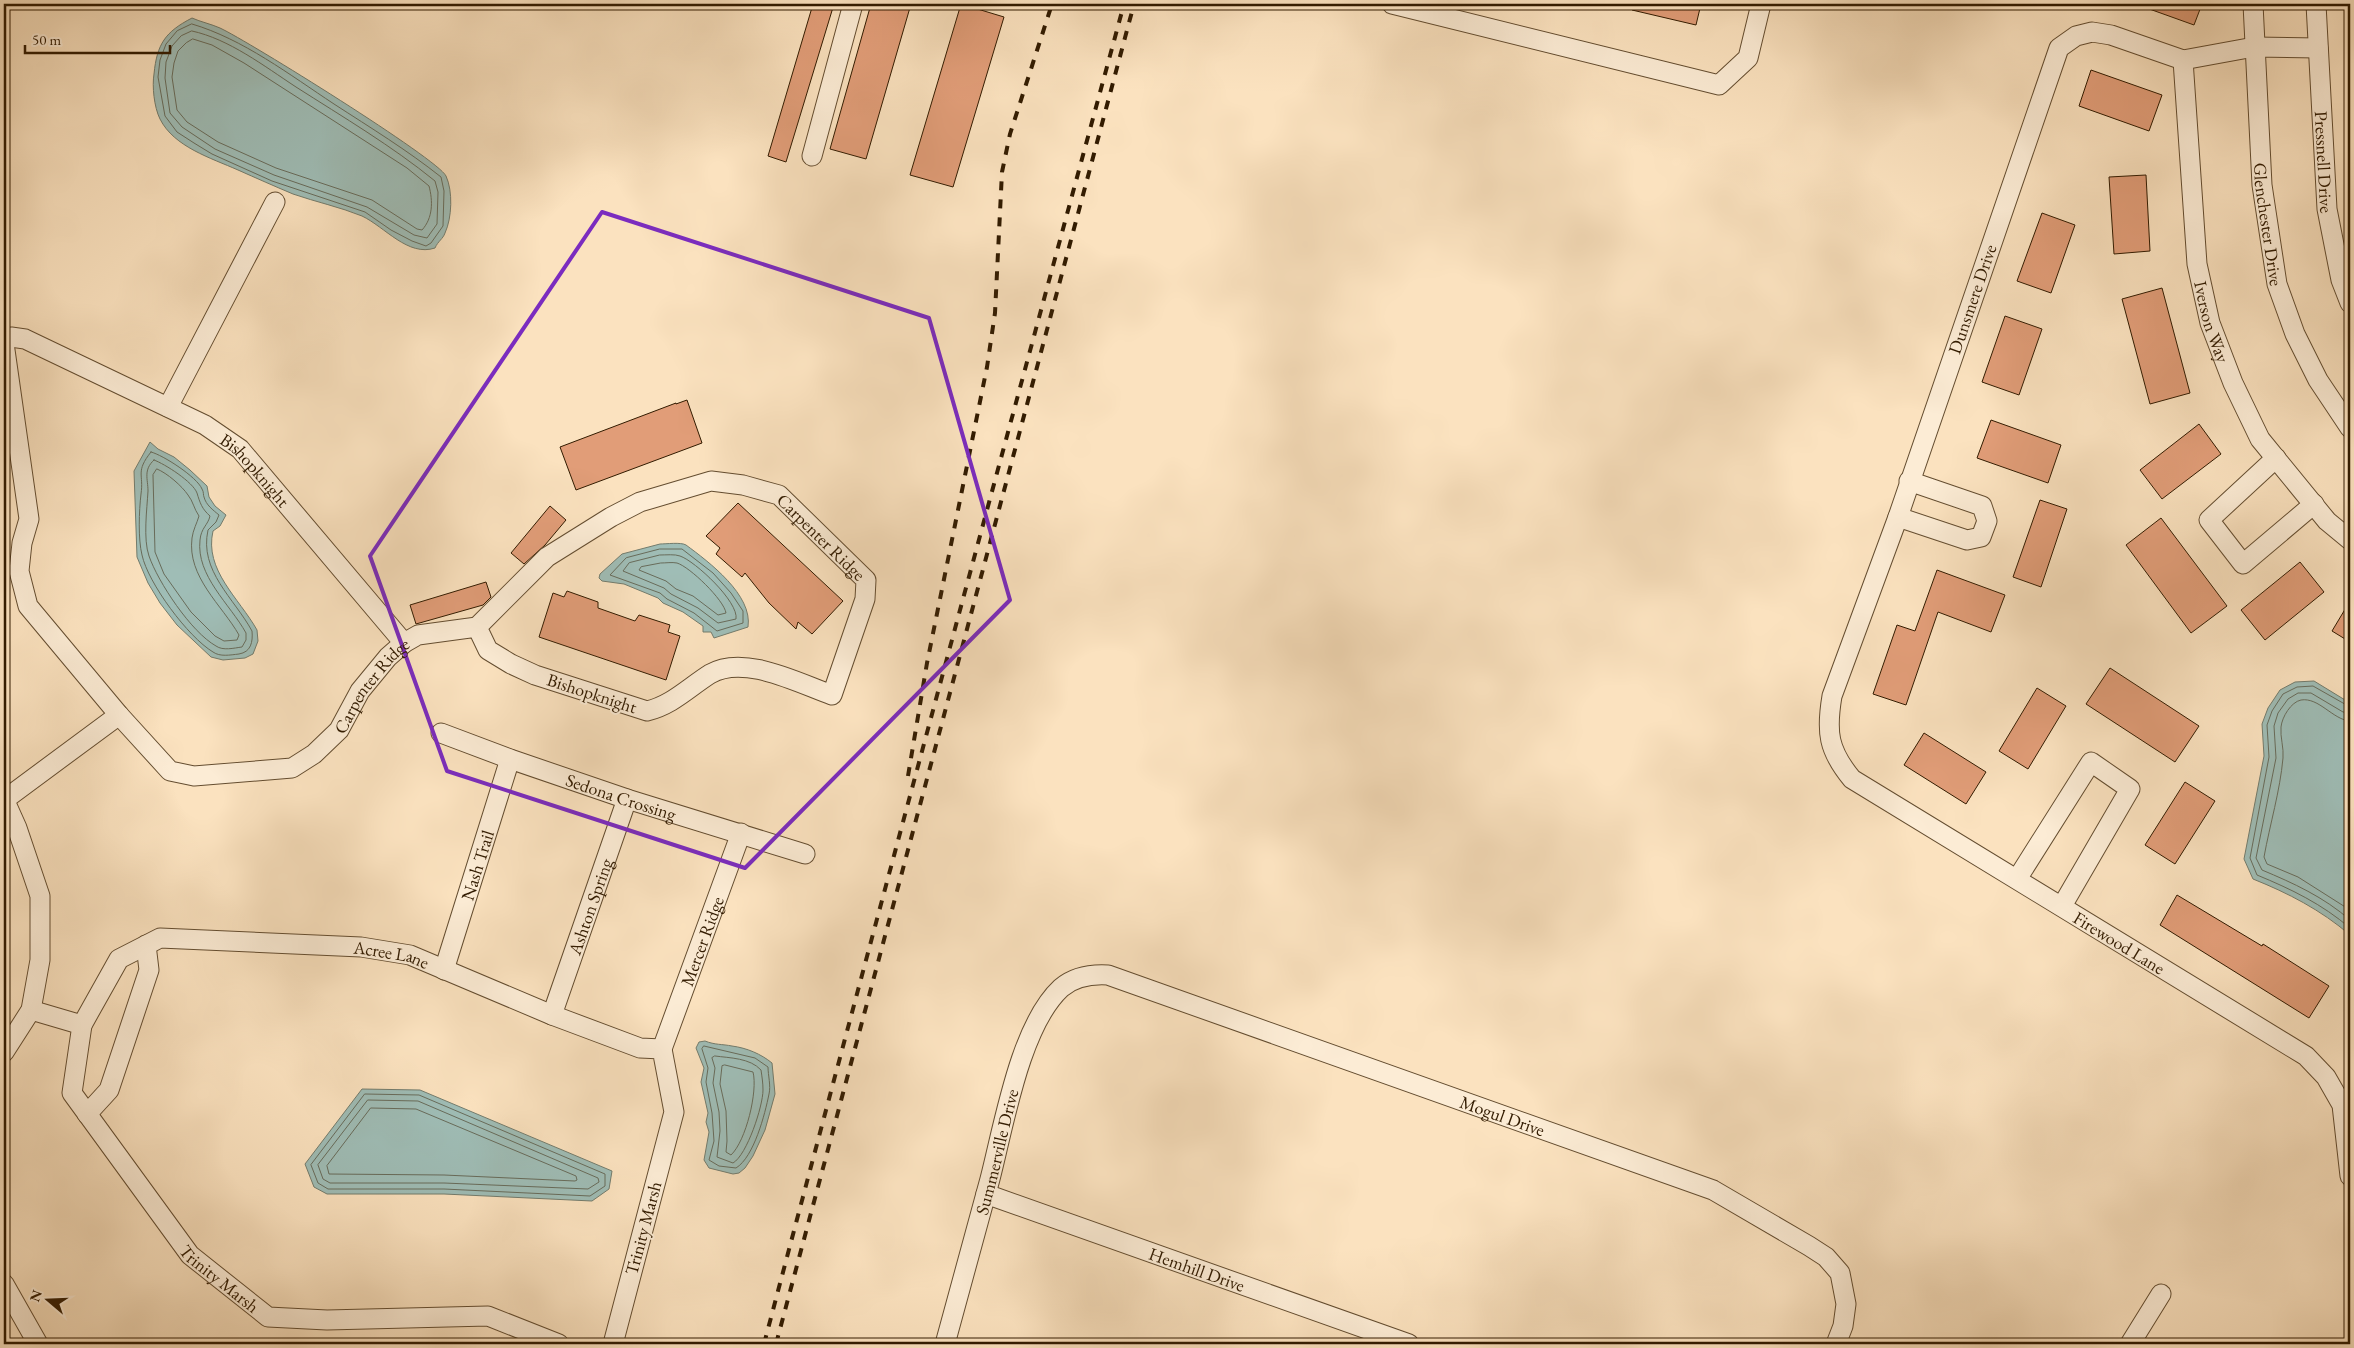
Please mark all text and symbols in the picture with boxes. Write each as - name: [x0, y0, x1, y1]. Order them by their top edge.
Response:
- scale bar: [25, 22, 170, 54]
- text: 50 m: [32, 30, 61, 49]
- street label: Pressnell Drive: [2310, 110, 2339, 215]
- street label: Glenchester Drive: [2249, 162, 2289, 287]
- street label: Dunsmere Drive: [1942, 241, 2002, 357]
- street label: Iverson Way: [2190, 279, 2236, 366]
- street label: Bishopknight: [216, 427, 295, 512]
- street label: Carpenter Ridge: [772, 488, 871, 585]
- street label: Carpenter Ridge: [328, 631, 413, 737]
- street label: Bishopknight: [544, 668, 640, 718]
- street label: Sedona Crossing: [563, 767, 679, 825]
- street label: Nash Trail: [455, 827, 499, 903]
- street label: Ashton Spring: [562, 855, 617, 959]
- street label: Mercer Ridge: [675, 893, 728, 989]
- street label: Firewood Lane: [2069, 905, 2170, 979]
- street label: Acree Lane: [352, 935, 433, 973]
- street label: Summerville Drive: [969, 1086, 1023, 1217]
- street label: Mogul Drive: [1457, 1090, 1548, 1141]
- street label: Trinity Marsh: [619, 1179, 667, 1277]
- street label: Trinity Marsh: [175, 1240, 264, 1317]
- street label: Hemhill Drive: [1146, 1241, 1248, 1296]
- north arrow: [22, 1276, 72, 1326]
- text: N: [25, 1287, 46, 1304]

